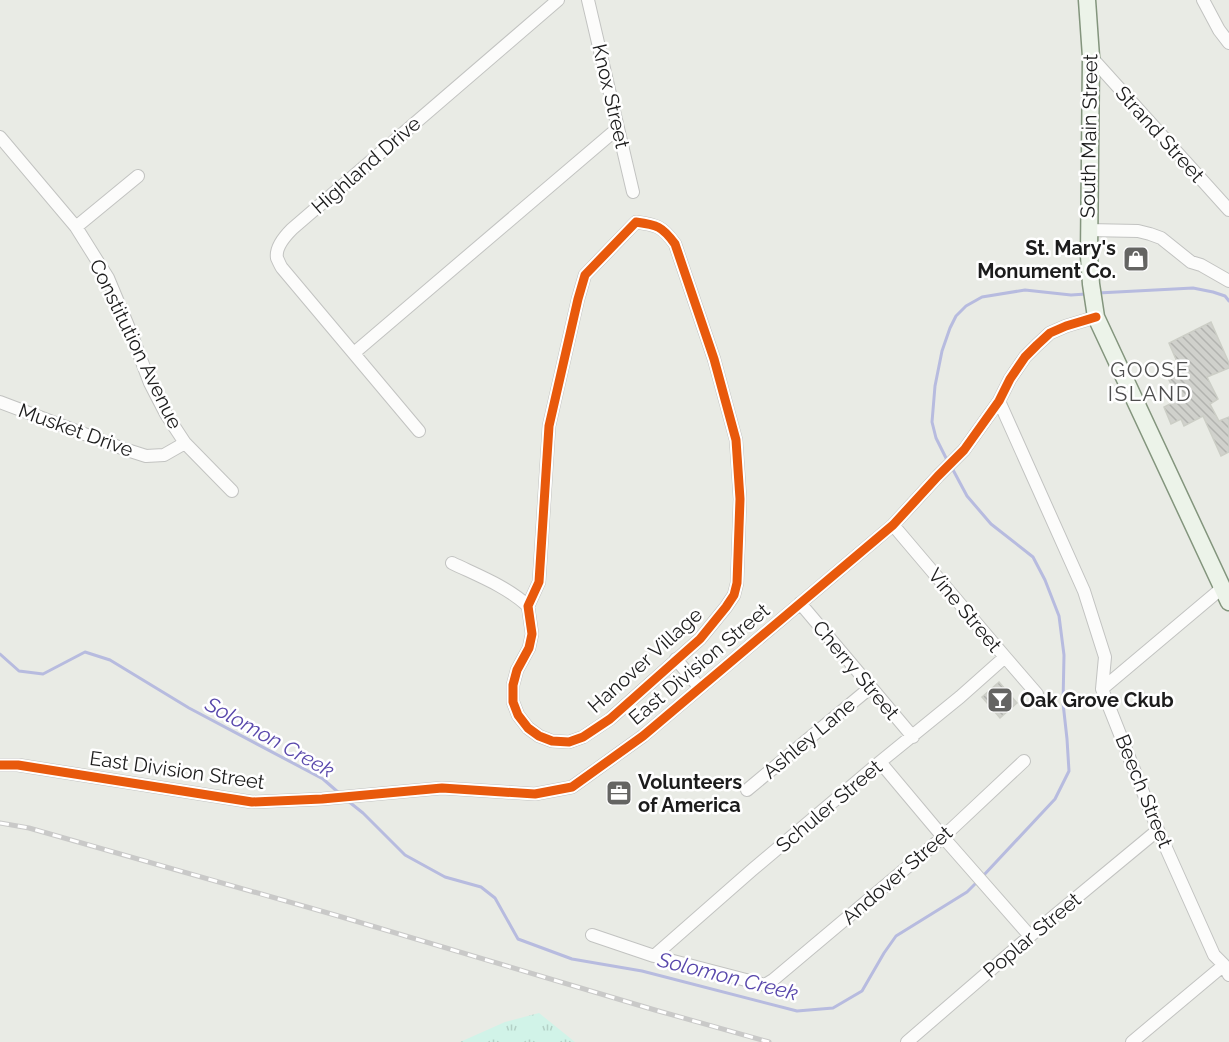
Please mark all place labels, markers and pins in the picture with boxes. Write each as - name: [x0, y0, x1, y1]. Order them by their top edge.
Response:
- place label: St. Mary's Monument Co.: [977, 236, 1116, 283]
- shop icon: St. Mary's Monument Co.: [1121, 244, 1151, 274]
- bar icon: Oak Grove Ckub: [985, 685, 1015, 715]
- place label: Oak Grove Ckub: [1020, 688, 1174, 712]
- place label: Volunteers of America: [638, 770, 742, 817]
- office icon: Volunteers of America: [604, 778, 634, 808]

